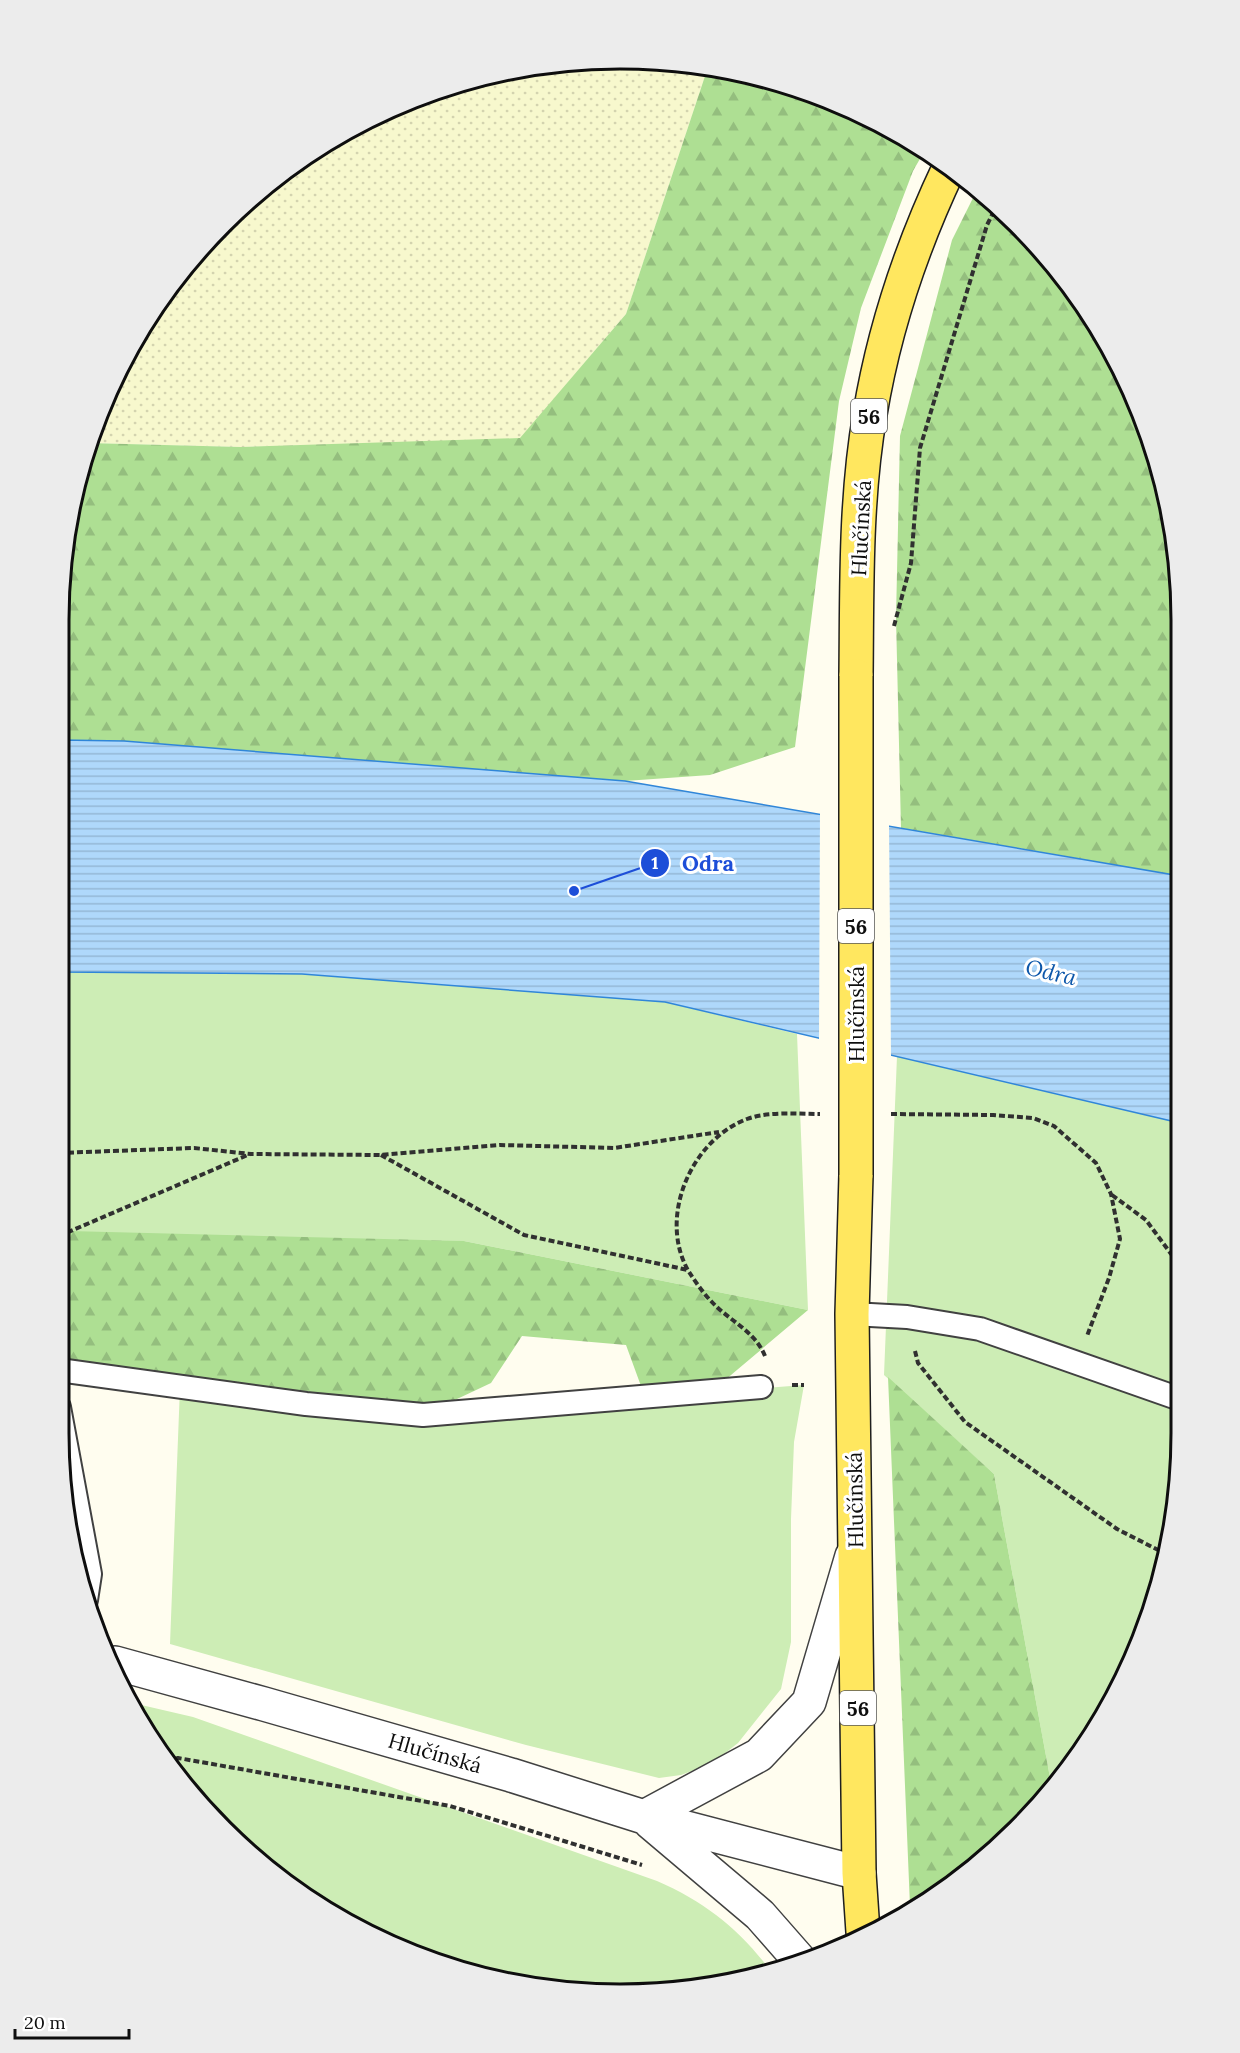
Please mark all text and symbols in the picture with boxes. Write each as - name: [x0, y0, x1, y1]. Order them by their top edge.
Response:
- road number: 56: [851, 399, 887, 433]
- street label: Hlučínská: [845, 479, 877, 577]
- callout: Odra: [640, 843, 746, 883]
- text: Odra: [682, 849, 734, 877]
- text: 1: [651, 851, 659, 874]
- road number: 56: [838, 909, 874, 943]
- water label: Odra: [1023, 953, 1080, 992]
- street label: Hlučínská: [843, 966, 870, 1062]
- street label: Hlučínská: [841, 1451, 869, 1548]
- road number: 56: [840, 1691, 876, 1725]
- street label: Hlučínská: [385, 1727, 485, 1779]
- scale bar: [15, 2002, 129, 2040]
- text: 20 m: [24, 2011, 66, 2034]

